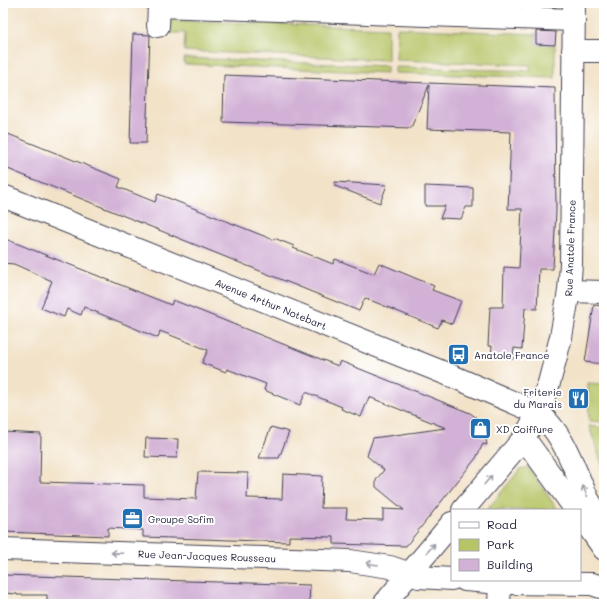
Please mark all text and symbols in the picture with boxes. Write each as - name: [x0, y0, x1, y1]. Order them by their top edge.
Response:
- street label: Rue Anatole France: [561, 199, 579, 297]
- street label: Avenue Arthur Notebart: [213, 275, 329, 333]
- bus stop icon: Anatole France: [446, 342, 472, 368]
- place label: Anatole France: [474, 348, 549, 362]
- place label: Friterie du Marais: [514, 385, 562, 411]
- restaurant icon: Friterie du Marais: [565, 385, 591, 411]
- shop icon: XD Coiffure: [467, 416, 493, 442]
- place label: XD Coiffure: [496, 422, 553, 436]
- one-way arrow: [484, 475, 493, 485]
- one-way arrow: [581, 486, 588, 498]
- office icon: Groupe Sofim: [119, 506, 145, 532]
- legend: [451, 509, 581, 581]
- place label: Groupe Sofim: [148, 512, 214, 526]
- text: Road: [487, 516, 517, 532]
- text: Park: [487, 536, 514, 552]
- one-way arrow: [426, 543, 435, 554]
- street label: Rue Jean-Jacques Rousseau: [138, 547, 276, 565]
- one-way arrow: [111, 549, 124, 557]
- text: Building: [487, 556, 533, 572]
- one-way arrow: [366, 560, 379, 568]

